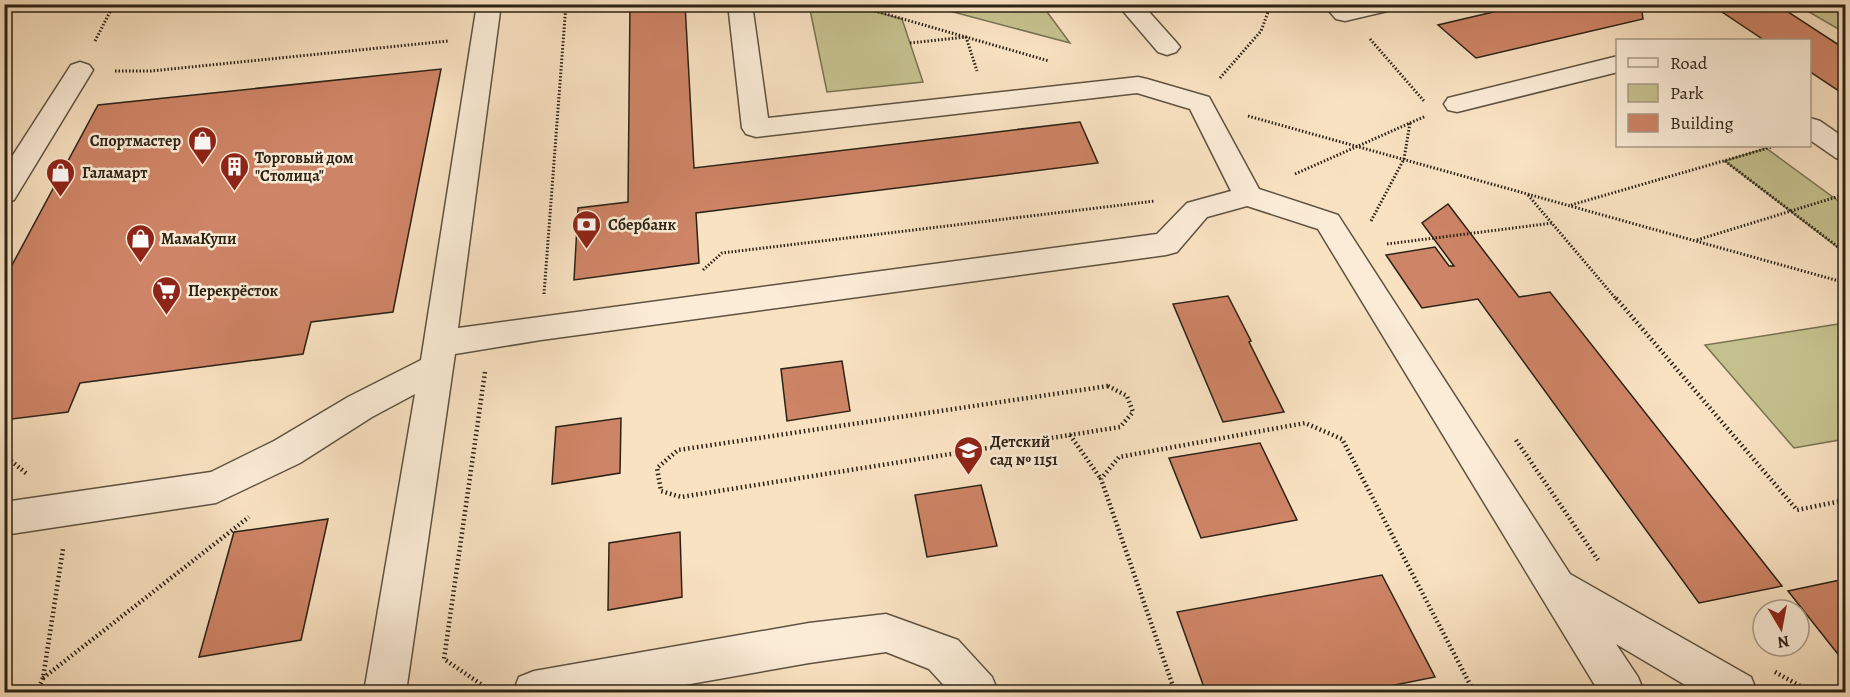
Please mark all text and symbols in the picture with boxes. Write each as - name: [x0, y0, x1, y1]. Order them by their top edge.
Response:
- legend: [1616, 39, 1811, 147]
- text: Road: [1670, 51, 1708, 75]
- text: Park: [1670, 81, 1704, 105]
- text: Building: [1670, 111, 1734, 135]
- shop icon: Спортмастер: [186, 124, 218, 166]
- place label: Спортмастер: [90, 130, 181, 152]
- place label: Торговый дом "Столица": [255, 147, 354, 187]
- building icon: Торговый дом "Столица": [218, 150, 250, 192]
- shop icon: Галамарт: [45, 156, 77, 198]
- place label: Галамарт: [82, 162, 148, 184]
- bank icon: Сбербанк: [571, 208, 603, 250]
- place label: Сбербанк: [608, 214, 676, 236]
- shop icon: МамаКупи: [124, 222, 156, 264]
- place label: МамаКупи: [161, 228, 237, 250]
- supermarket icon: Перекрёсток: [151, 274, 183, 316]
- place label: Перекрёсток: [188, 280, 278, 302]
- place label: Детский сад № 1151: [990, 431, 1058, 471]
- school or university icon: Детский сад № 1151: [953, 434, 985, 476]
- north arrow: [1751, 598, 1811, 658]
- text: N: [1775, 630, 1791, 654]

